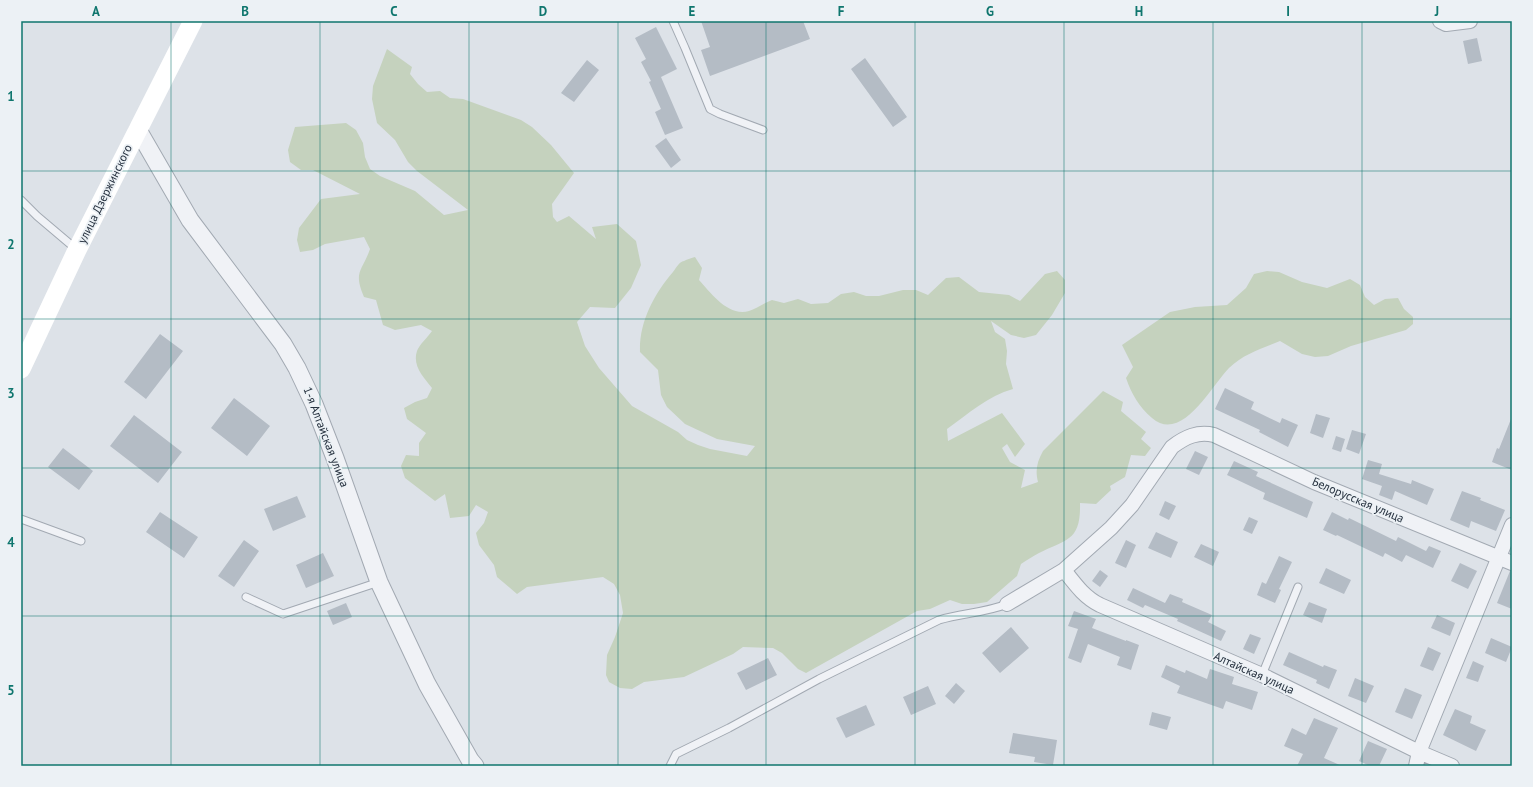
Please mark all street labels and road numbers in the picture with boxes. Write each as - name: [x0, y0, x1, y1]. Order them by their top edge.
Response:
- street label: улица Дзержинского: [74, 142, 135, 246]
- street label: 1-я Алтайская улица: [300, 385, 353, 489]
- street label: Белорусская улица: [1310, 473, 1406, 526]
- street label: Алтайская улица: [1211, 648, 1297, 697]

